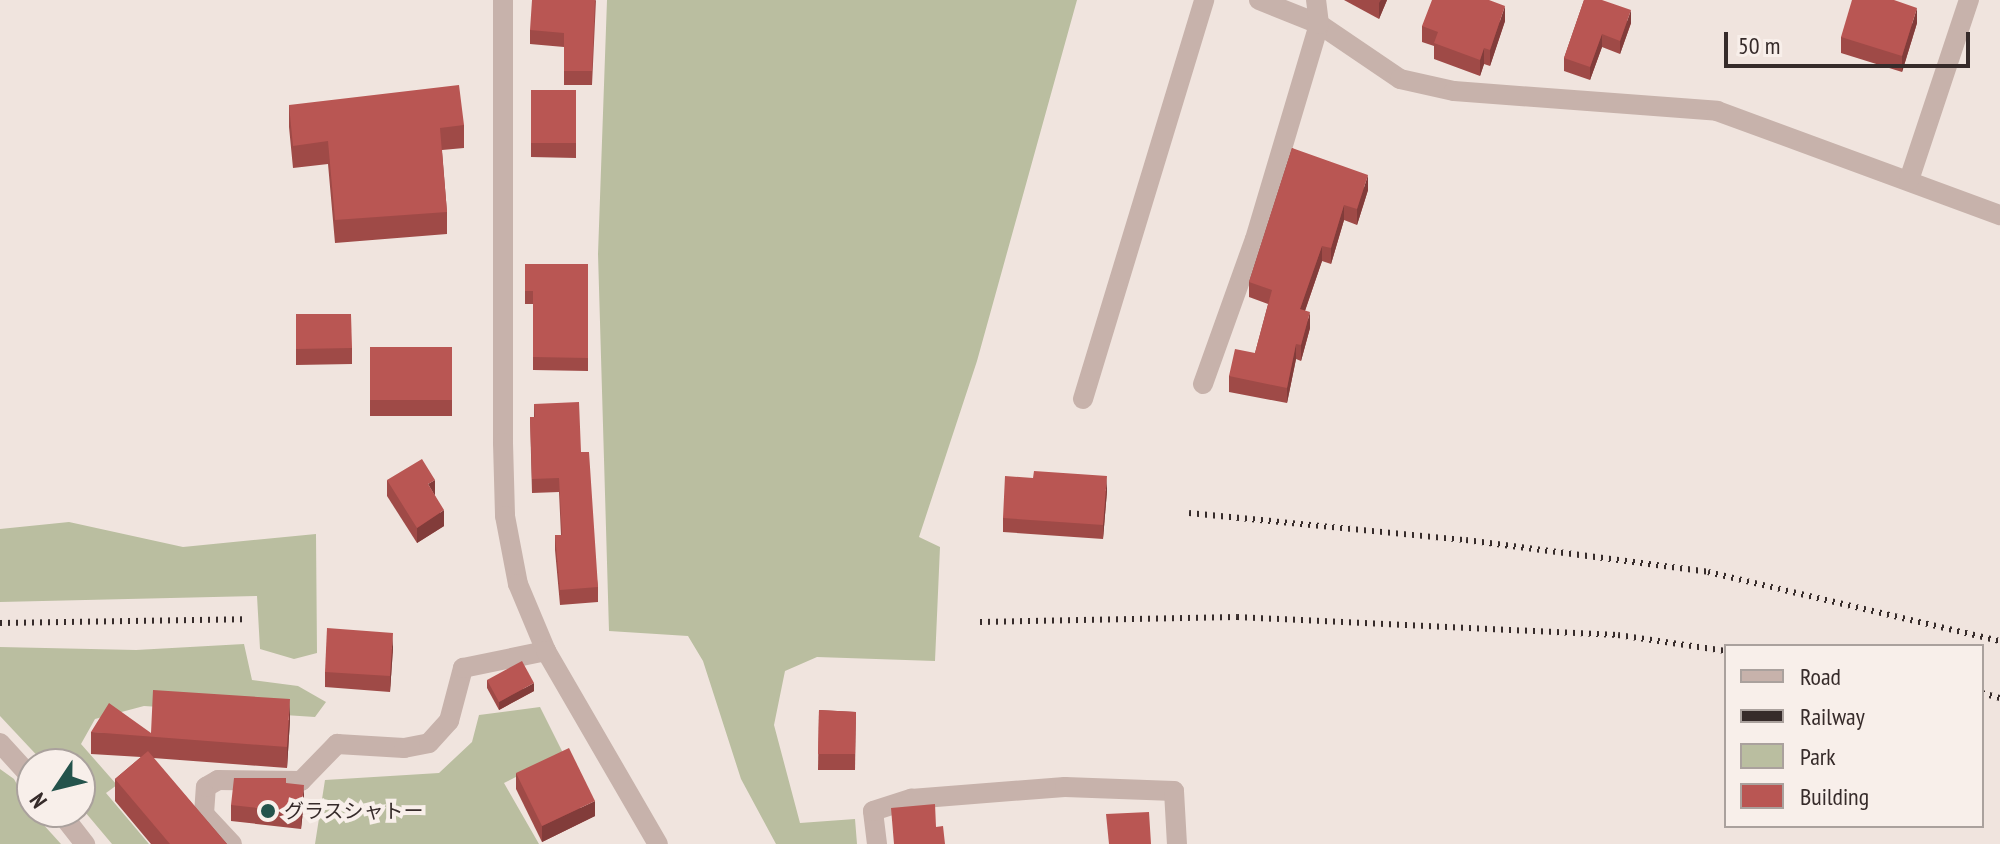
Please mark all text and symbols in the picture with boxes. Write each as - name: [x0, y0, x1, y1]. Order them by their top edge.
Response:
- scale bar: [1728, 16, 1974, 66]
- text: 50 m: [1738, 30, 1780, 61]
- legend: [1724, 644, 1984, 828]
- text: Road: [1800, 661, 1841, 692]
- text: Railway: [1800, 701, 1865, 732]
- text: Park: [1800, 741, 1836, 772]
- north arrow: [16, 748, 96, 828]
- text: Building: [1800, 781, 1869, 812]
- text: N: [23, 788, 53, 814]
- place label: グラスシャトー: [284, 799, 424, 823]
- marker: グラスシャトー: [259, 802, 277, 820]

